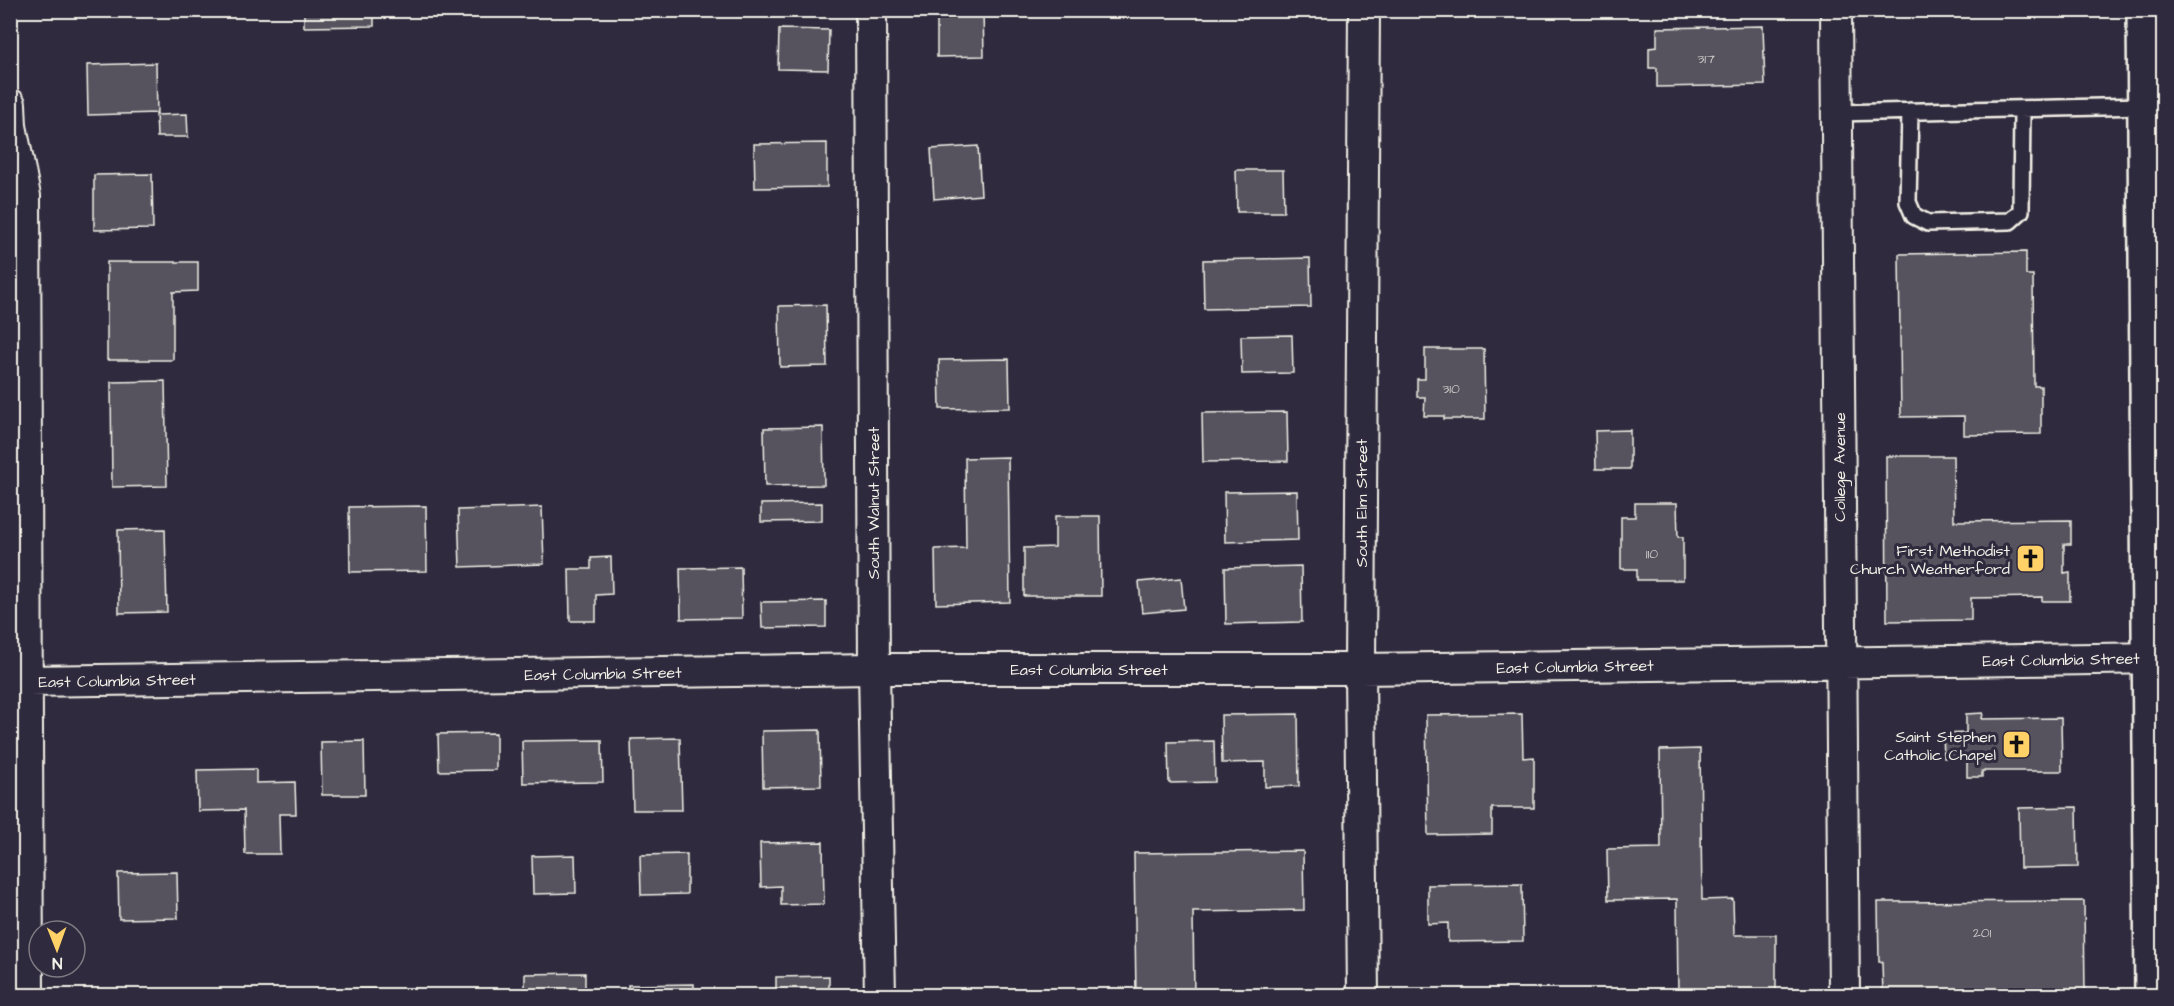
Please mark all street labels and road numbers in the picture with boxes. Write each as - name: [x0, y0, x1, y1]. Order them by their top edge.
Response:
- street label: College Avenue: [1829, 412, 1852, 522]
- street label: South Walnut Street: [863, 426, 885, 579]
- street label: South Elm Street: [1351, 438, 1373, 567]
- street label: East Columbia Street: [1982, 648, 2140, 672]
- street label: East Columbia Street: [1496, 655, 1654, 679]
- street label: East Columbia Street: [1010, 659, 1168, 681]
- street label: East Columbia Street: [524, 662, 682, 686]
- street label: East Columbia Street: [38, 669, 196, 693]

